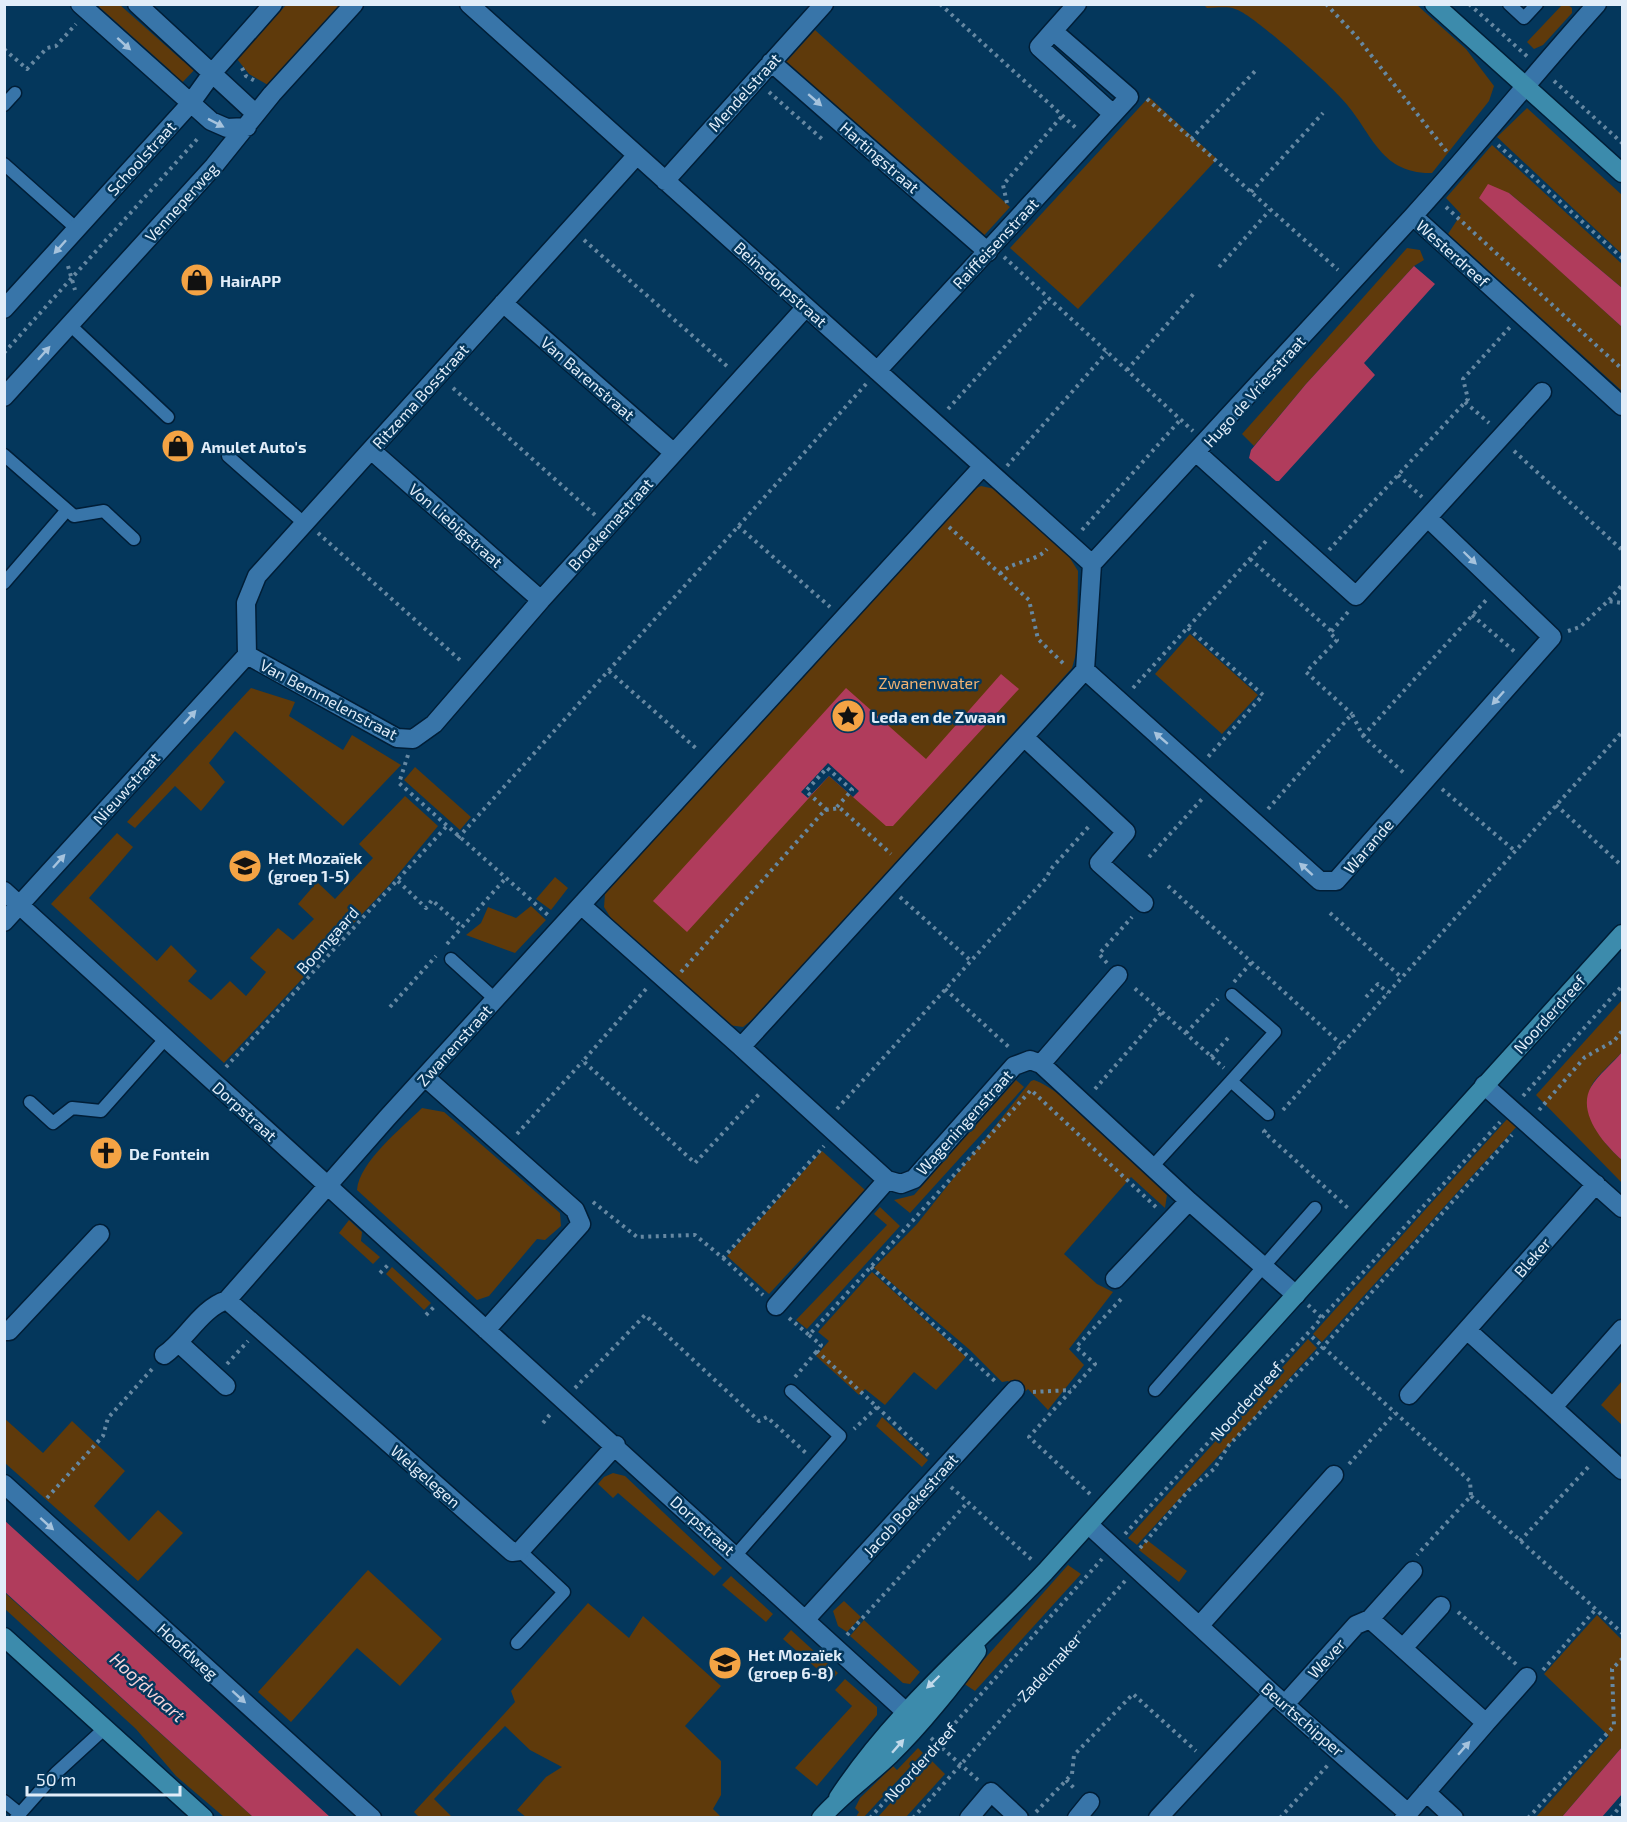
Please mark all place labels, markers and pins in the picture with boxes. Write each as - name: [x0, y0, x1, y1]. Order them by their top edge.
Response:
- shop icon: HairAPP: [179, 262, 215, 298]
- place label: HairAPP: [220, 271, 281, 290]
- shop icon: Amulet Auto's: [160, 428, 196, 464]
- place label: Amulet Auto's: [201, 437, 306, 456]
- place icon: Leda en de Zwaan: [830, 698, 866, 734]
- place label: Leda en de Zwaan: [871, 707, 1006, 726]
- school or university icon: Het Mozaïek (groep 1-5): [227, 848, 263, 884]
- place label: Het Mozaïek (groep 1-5): [268, 848, 362, 885]
- church icon: De Fontein: [88, 1135, 124, 1171]
- place label: De Fontein: [129, 1144, 210, 1163]
- school or university icon: Het Mozaïek (groep 6-8): [707, 1645, 743, 1681]
- place label: Het Mozaïek (groep 6-8): [748, 1645, 842, 1682]

